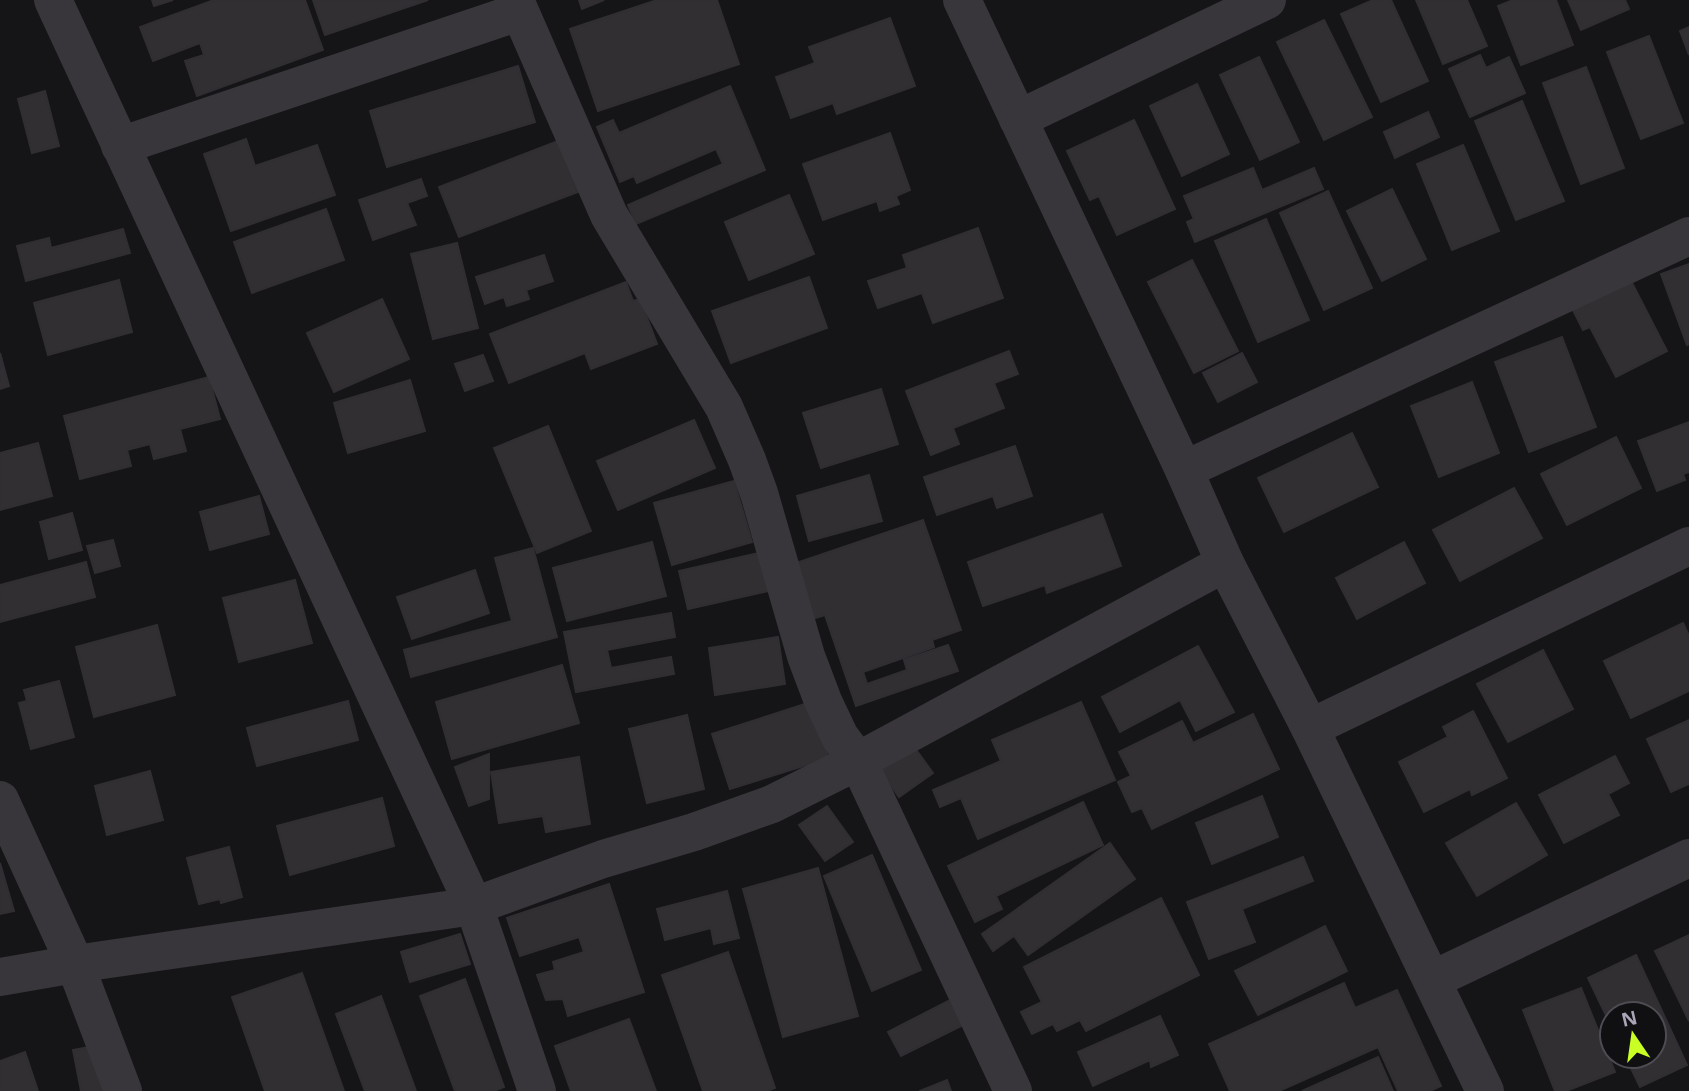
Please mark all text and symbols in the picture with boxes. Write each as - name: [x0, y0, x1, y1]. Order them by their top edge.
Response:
- north arrow: [1598, 1000, 1668, 1070]
- text: N: [1619, 1004, 1640, 1033]

